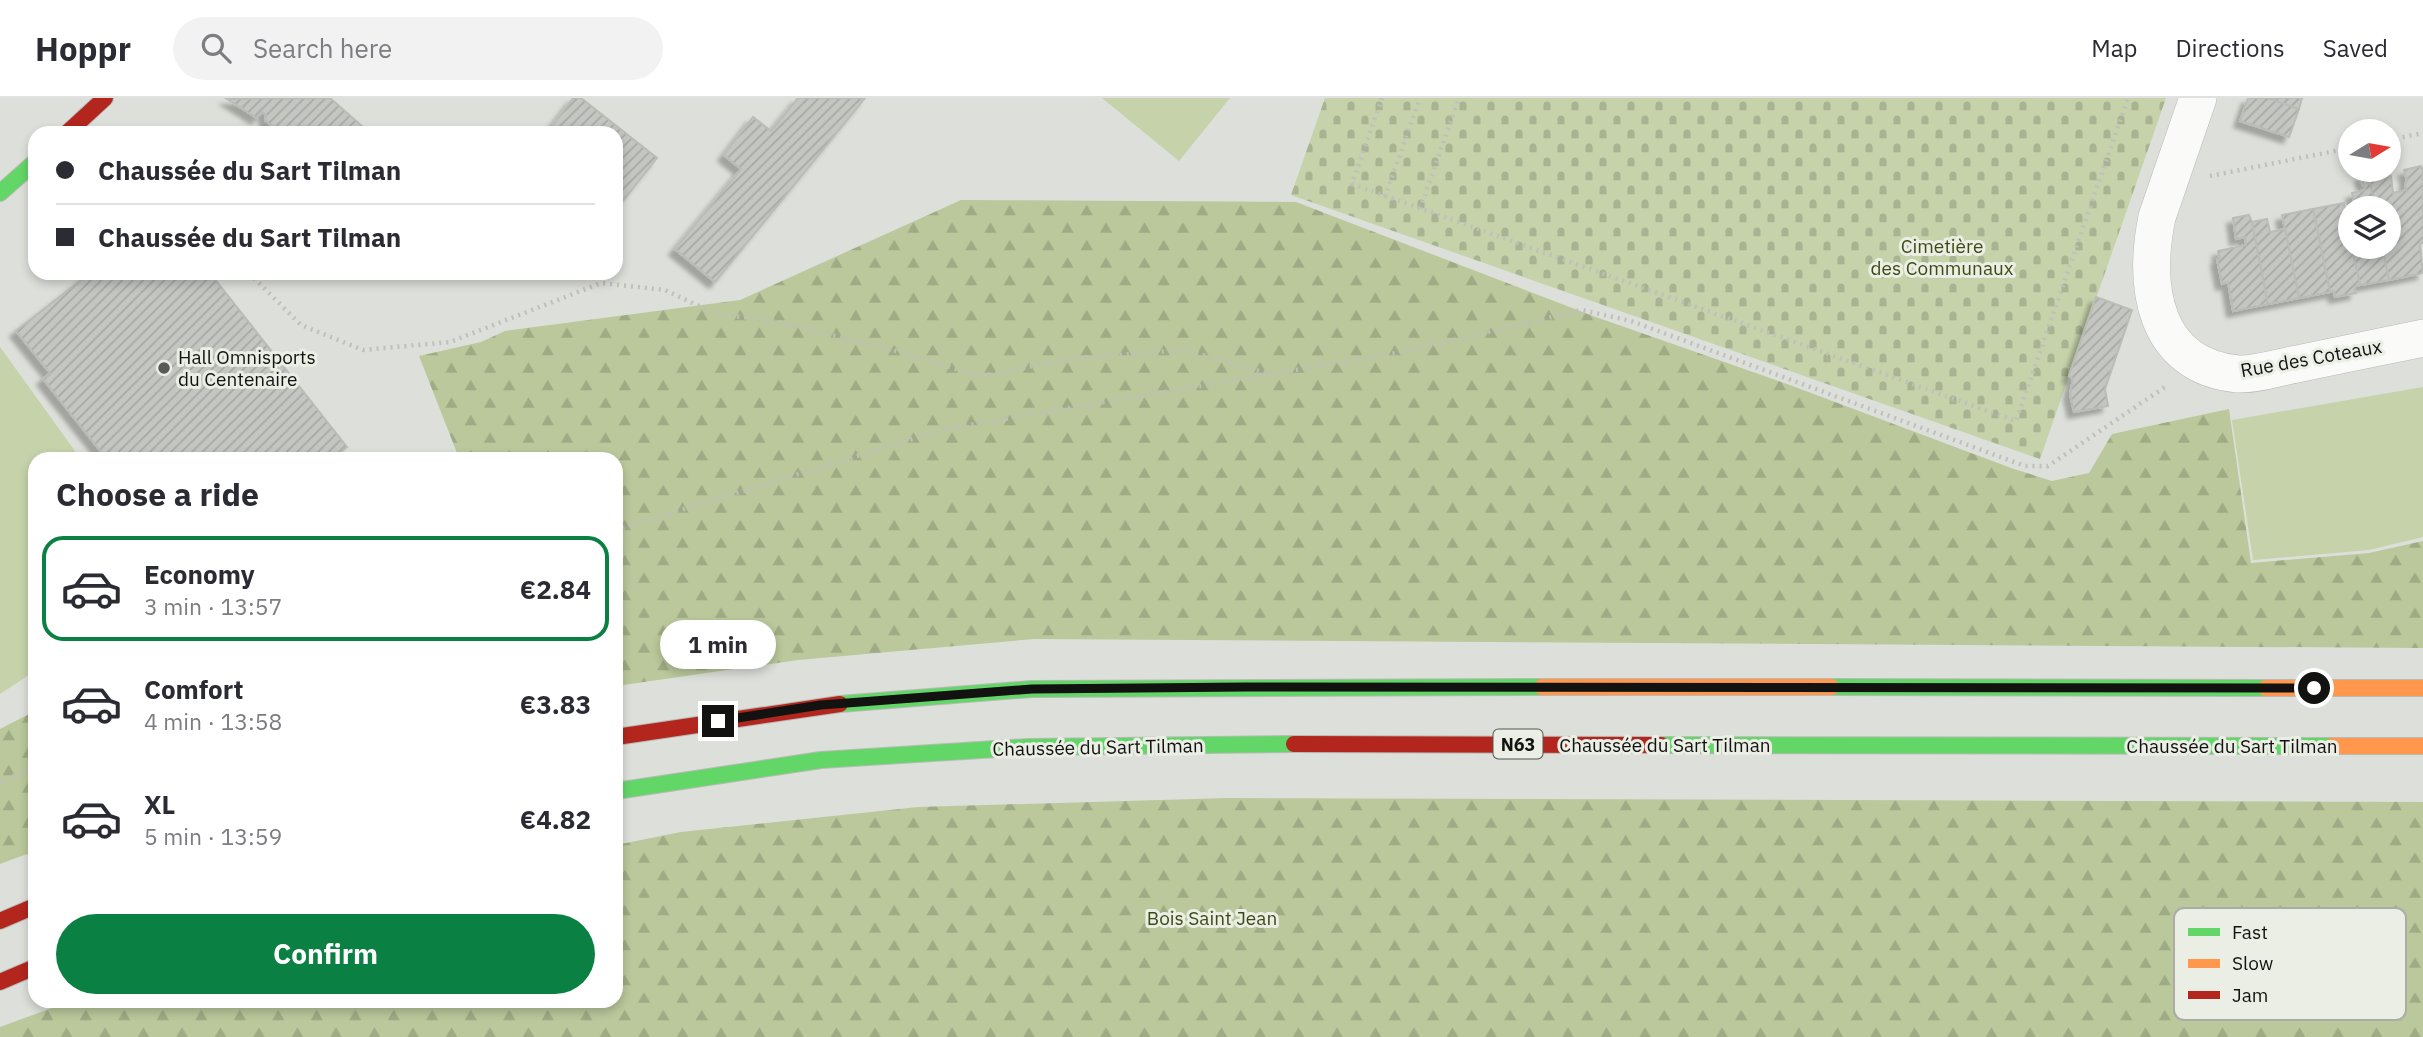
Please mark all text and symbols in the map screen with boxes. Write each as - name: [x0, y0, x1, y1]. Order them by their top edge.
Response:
- search box: [173, 17, 663, 80]
- text: Hoppr: [35, 27, 131, 70]
- icon: search: [197, 29, 235, 67]
- text: Search here: [253, 31, 392, 65]
- text: Map: [2091, 32, 2137, 64]
- text: Directions: [2175, 32, 2285, 64]
- text: Saved: [2323, 32, 2388, 64]
- north arrow: [2338, 119, 2401, 182]
- map controls: [2338, 119, 2401, 259]
- text: Chaussée du Sart Tilman: [98, 153, 401, 187]
- button: layers: [2338, 196, 2401, 259]
- text: Chaussée du Sart Tilman: [98, 220, 401, 254]
- park label: Cimetière des Communaux: [1871, 234, 2014, 280]
- street label: Rue des Coteaux: [2238, 334, 2384, 382]
- place label: Hall Omnisports du Centenaire: [178, 345, 316, 391]
- marker: Hall Omnisports du Centenaire: [156, 360, 172, 376]
- text: Choose a ride: [56, 473, 259, 515]
- icon: car: [60, 557, 123, 620]
- text: Economy: [144, 557, 255, 591]
- text: €2.84: [520, 572, 591, 606]
- text: 3 min · 13:57: [144, 591, 282, 621]
- callout: 1 min: [660, 620, 776, 668]
- text: 1 min: [688, 629, 748, 659]
- icon: car: [60, 672, 123, 735]
- text: Comfort: [144, 672, 243, 706]
- route start: [2298, 672, 2330, 704]
- text: €3.83: [520, 687, 591, 721]
- route end: [702, 705, 734, 737]
- text: 4 min · 13:58: [144, 706, 282, 736]
- road number: N63: [1494, 730, 1542, 758]
- street label: Chaussée du Sart Tilman: [992, 733, 1204, 761]
- street label: Chaussée du Sart Tilman: [1559, 733, 1771, 757]
- street label: Chaussée du Sart Tilman: [2126, 734, 2338, 758]
- icon: car: [60, 787, 123, 850]
- text: XL: [144, 787, 175, 821]
- text: €4.82: [520, 802, 591, 836]
- text: 5 min · 13:59: [144, 821, 282, 851]
- park label: Bois Saint Jean: [1147, 906, 1277, 930]
- legend: [2174, 908, 2406, 1020]
- button: Confirm: [56, 914, 595, 994]
- text: Fast: [2232, 920, 2268, 944]
- text: Slow: [2232, 951, 2273, 975]
- text: Jam: [2232, 983, 2268, 1007]

